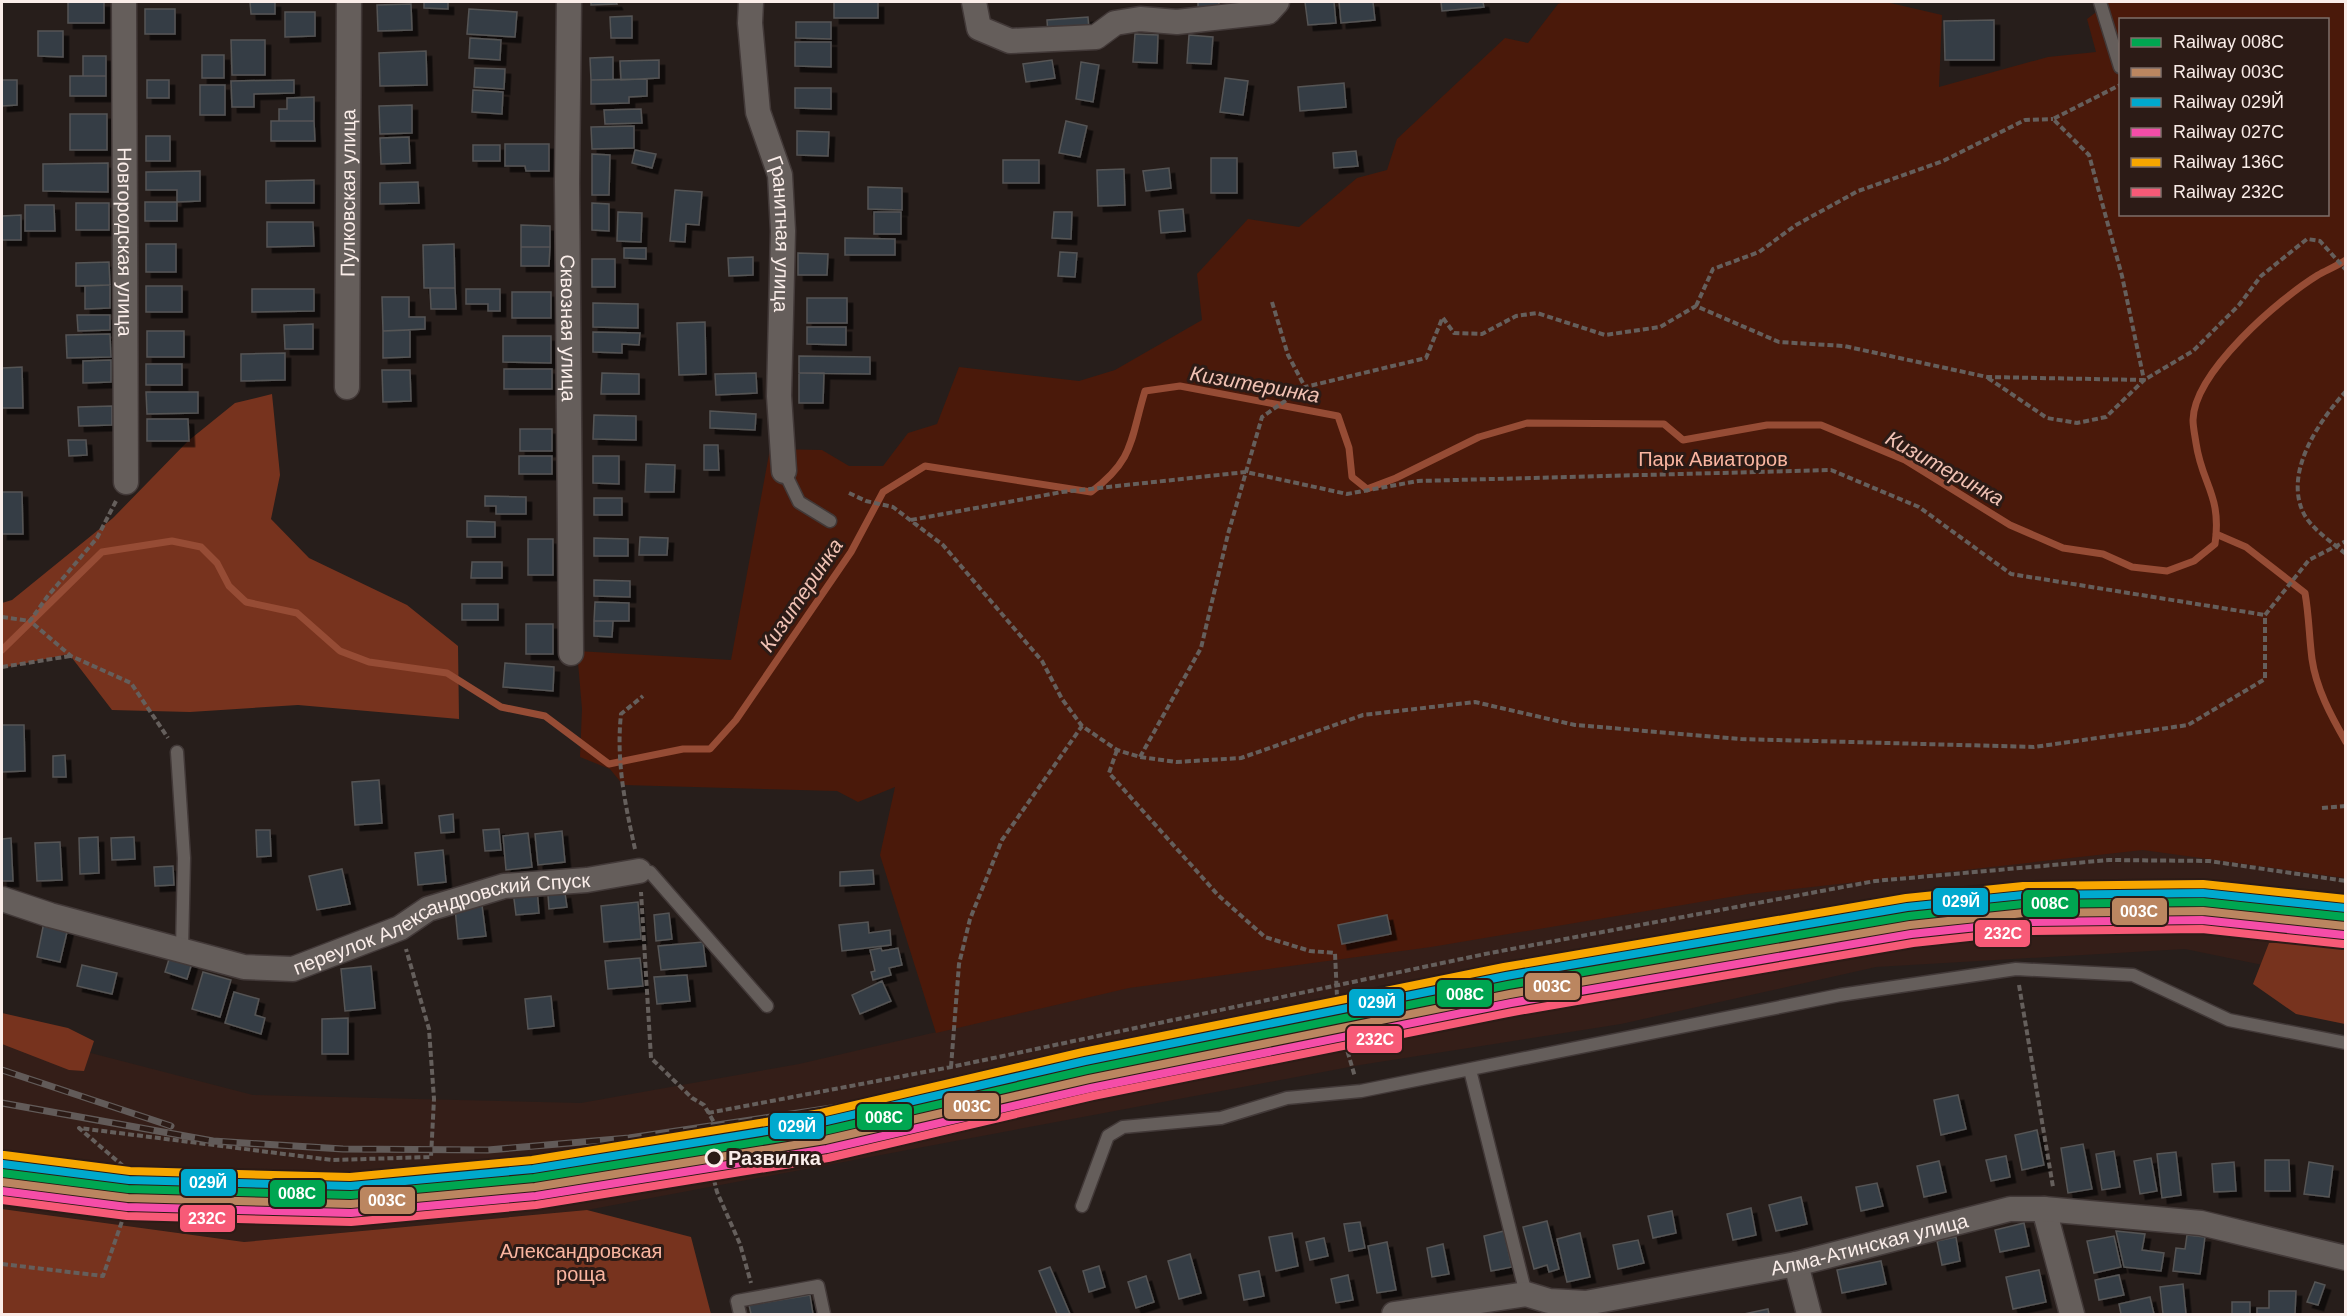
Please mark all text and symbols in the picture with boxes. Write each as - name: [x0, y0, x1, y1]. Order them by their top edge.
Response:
- legend: [2119, 18, 2329, 216]
- text: Railway 008С: [2173, 32, 2284, 52]
- text: Railway 003С: [2173, 62, 2284, 82]
- text: Railway 029Й: [2173, 91, 2284, 112]
- street label: Пулковская улица: [337, 108, 359, 277]
- text: Railway 027С: [2173, 122, 2284, 142]
- street label: Новгородская улица: [114, 147, 136, 338]
- text: Railway 136С: [2173, 152, 2284, 172]
- street label: Гранитная улица: [763, 153, 794, 313]
- text: Railway 232C: [2173, 182, 2284, 202]
- street label: Сквозная улица: [557, 254, 580, 403]
- water label: Кизитеринка: [1188, 361, 1322, 407]
- water label: Кизитеринка: [1882, 426, 2008, 510]
- park label: Парк Авиаторов: [1638, 448, 1788, 470]
- water label: Кизитеринка: [755, 534, 847, 656]
- street label: переулок Александровский Спуск: [290, 869, 591, 979]
- line badge: 029Й: [1932, 887, 1989, 916]
- line badge: 008С: [2022, 889, 2079, 918]
- text: 029Й: [1942, 892, 1980, 910]
- text: 008С: [2031, 895, 2070, 912]
- line badge: 003С: [2111, 897, 2168, 926]
- text: 003С: [2120, 903, 2159, 920]
- line badge: 232C: [1974, 919, 2031, 948]
- text: 232C: [1984, 925, 2023, 942]
- line badge: 003С: [1524, 972, 1581, 1001]
- text: 003С: [1533, 978, 1572, 995]
- line badge: 008С: [1436, 979, 1493, 1008]
- text: 008С: [1446, 986, 1485, 1003]
- line badge: 029Й: [1348, 988, 1405, 1017]
- text: 029Й: [1358, 993, 1396, 1011]
- line badge: 232C: [1346, 1025, 1403, 1054]
- text: 232C: [1356, 1031, 1395, 1048]
- line badge: 003С: [943, 1092, 1000, 1120]
- text: 003С: [953, 1098, 992, 1115]
- line badge: 008С: [856, 1103, 913, 1131]
- text: 008С: [865, 1109, 904, 1126]
- line badge: 029Й: [769, 1112, 825, 1140]
- text: 029Й: [778, 1117, 816, 1135]
- place label: Развилка: [728, 1147, 822, 1169]
- marker: Развилка: [705, 1149, 723, 1167]
- line badge: 029Й: [180, 1168, 237, 1197]
- text: 029Й: [189, 1173, 227, 1191]
- line badge: 008С: [269, 1179, 326, 1208]
- text: 008С: [278, 1185, 317, 1202]
- line badge: 003С: [359, 1186, 416, 1215]
- text: 003С: [368, 1192, 407, 1209]
- line badge: 232C: [179, 1204, 236, 1233]
- street label: Алма-Атинская улица: [1769, 1209, 1971, 1279]
- text: 232C: [188, 1210, 227, 1227]
- park label: Александровская роща: [500, 1240, 662, 1285]

